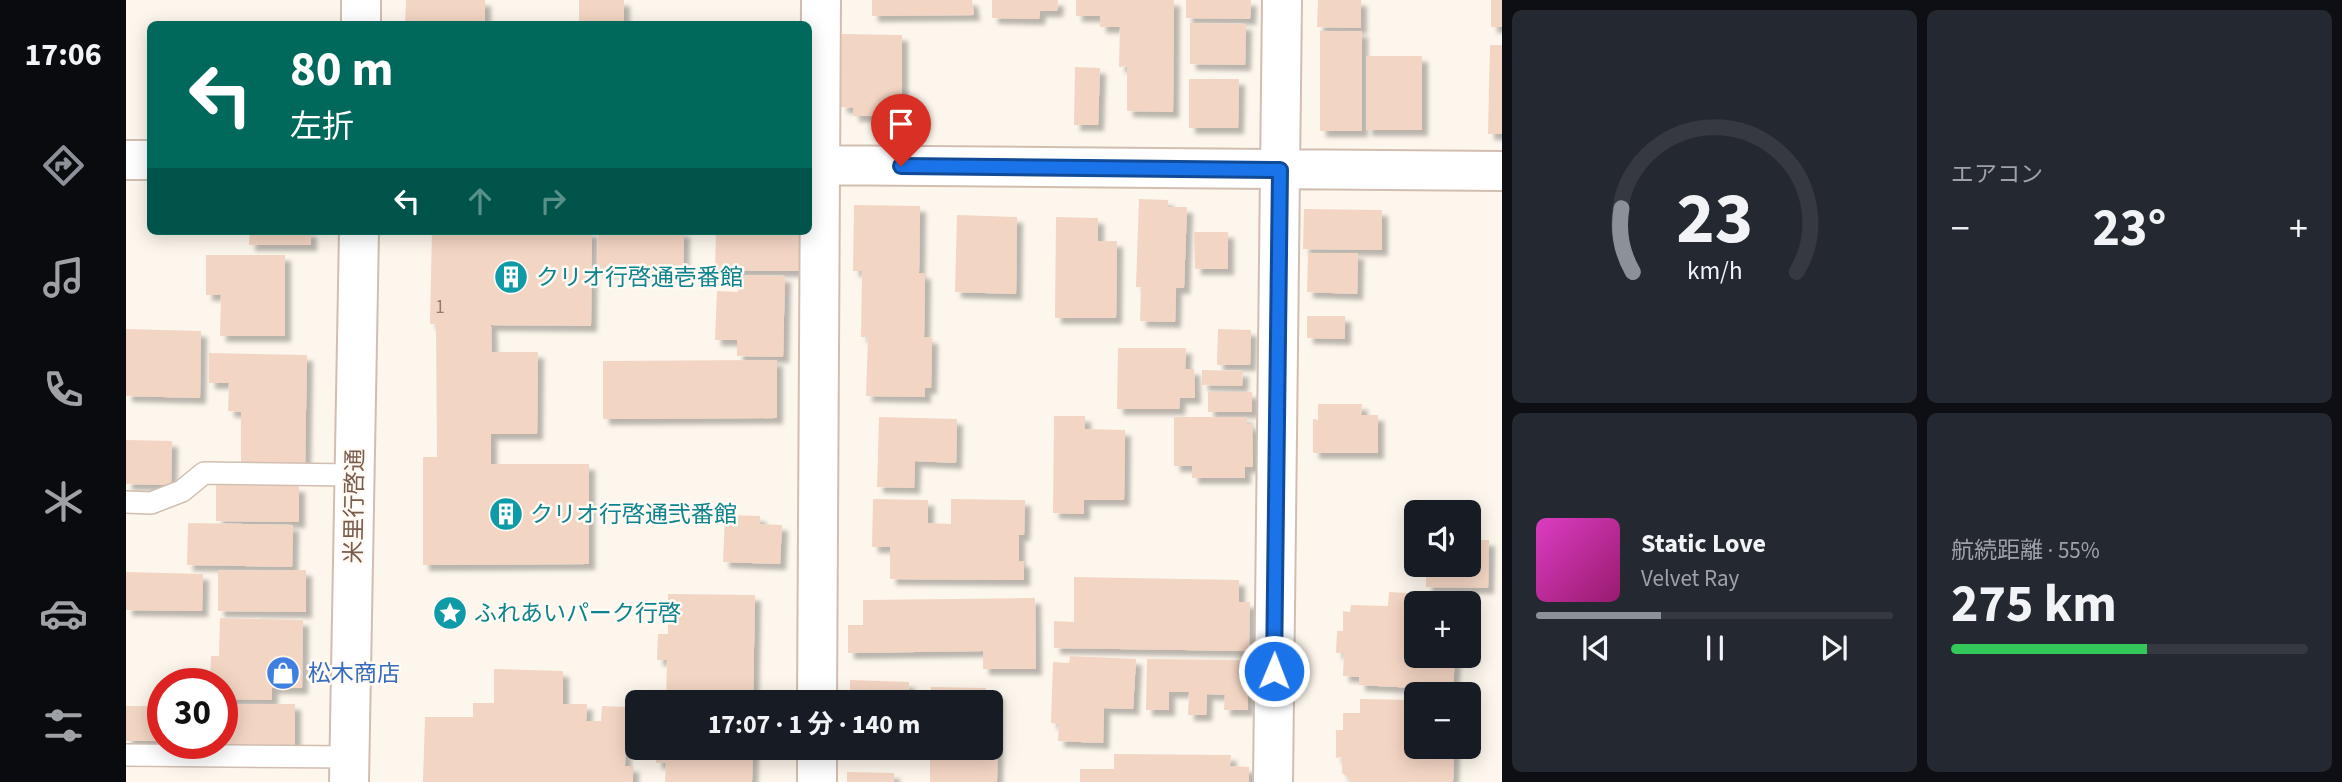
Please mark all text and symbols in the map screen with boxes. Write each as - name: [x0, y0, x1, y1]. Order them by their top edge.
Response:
- text: 17:06: [24, 32, 102, 78]
- text: 80 m: [290, 35, 394, 105]
- icon: left: [175, 49, 266, 140]
- pin: [871, 94, 931, 166]
- text: 左折: [290, 104, 354, 150]
- icon: arrive: [882, 105, 920, 143]
- icon: directions: [39, 141, 88, 190]
- text: エアコン: [1951, 158, 2043, 191]
- text: 23: [1676, 168, 1753, 272]
- icon: left: [388, 182, 426, 220]
- icon: ahead: [461, 182, 499, 220]
- icon: right: [534, 182, 572, 220]
- text: 23°: [2093, 192, 2166, 266]
- text: −: [1951, 202, 1970, 256]
- text: +: [2289, 202, 2308, 256]
- icon: music: [39, 253, 88, 302]
- text: km/h: [1687, 253, 1742, 289]
- building icon: クリオ行啓通壱番館: [492, 258, 530, 296]
- place label: クリオ行啓通壱番館: [536, 261, 743, 294]
- house number: 1: [435, 294, 445, 321]
- icon: phone: [39, 365, 88, 414]
- street label: 米里行啓通: [337, 448, 372, 564]
- icon: climate: [39, 477, 88, 526]
- building icon: クリオ行啓通弐番館: [487, 495, 525, 533]
- place label: クリオ行啓通弐番館: [530, 498, 737, 531]
- map controls: [1404, 500, 1481, 759]
- button: sound: [1404, 500, 1481, 577]
- text: Static Love: [1641, 525, 1766, 562]
- text: 航続距離 · 55%: [1951, 534, 2100, 567]
- text: Velvet Ray: [1641, 562, 1739, 595]
- text: 275 km: [1951, 568, 2117, 642]
- icon: car: [39, 589, 88, 638]
- button: +: [1404, 591, 1481, 668]
- place icon: ふれあいパーク行啓: [431, 594, 469, 632]
- place label: ふれあいパーク行啓: [474, 597, 681, 630]
- icon: previous: [1577, 629, 1615, 667]
- icon: pause: [1696, 629, 1734, 667]
- icon: next: [1815, 629, 1853, 667]
- position arrow: [1237, 634, 1311, 708]
- shop icon: 松木商店: [264, 654, 302, 692]
- place label: 松木商店: [308, 657, 400, 690]
- speed limit sign: 30: [147, 668, 238, 759]
- button: −: [1404, 682, 1481, 759]
- icon: filters: [39, 701, 88, 750]
- text: 17:07 · 1 分 · 140 m: [708, 706, 920, 743]

